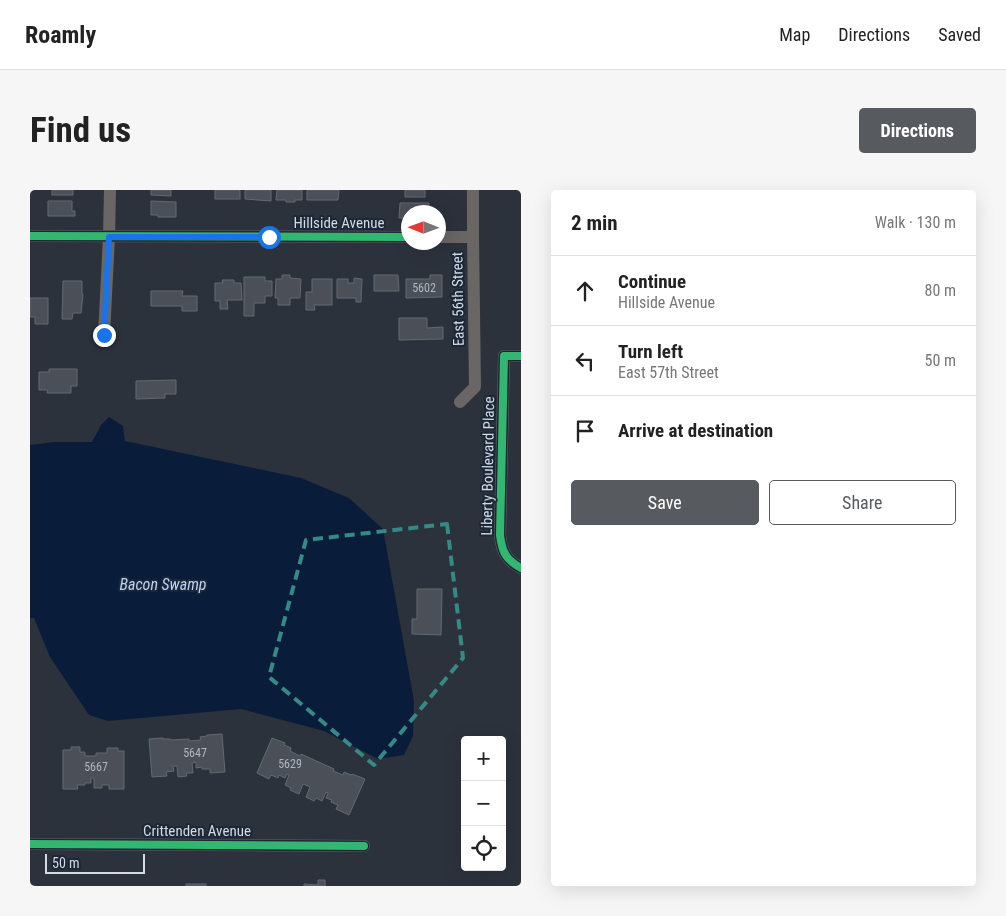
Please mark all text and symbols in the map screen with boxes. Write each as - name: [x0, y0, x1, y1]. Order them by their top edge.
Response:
- text: Roamly: [25, 21, 96, 49]
- text: Map: [779, 24, 810, 45]
- text: Directions: [838, 24, 910, 45]
- text: Saved: [938, 24, 981, 45]
- button: Directions: [859, 108, 976, 153]
- text: Find us: [30, 110, 131, 151]
- north arrow: [401, 205, 446, 250]
- text: 2 min: [571, 211, 618, 235]
- text: Walk · 130 m: [875, 213, 956, 232]
- street label: Hillside Avenue: [293, 214, 385, 232]
- route start: [258, 226, 281, 249]
- street label: East 56th Street: [448, 252, 468, 346]
- text: Continue: [618, 270, 686, 293]
- icon: ahead: [571, 277, 599, 305]
- house number: 5602: [412, 281, 436, 295]
- text: 80 m: [924, 281, 956, 300]
- text: Hillside Avenue: [618, 293, 715, 312]
- route end: [93, 324, 116, 347]
- text: Turn left: [618, 340, 683, 363]
- icon: left: [571, 347, 599, 375]
- text: 50 m: [924, 351, 956, 370]
- text: East 57th Street: [618, 363, 719, 382]
- street label: Liberty Boulevard Place: [478, 396, 498, 536]
- icon: arrive: [571, 417, 599, 445]
- text: Arrive at destination: [618, 419, 773, 442]
- button: Save: [571, 480, 759, 525]
- button: Share: [769, 480, 956, 525]
- water label: Bacon Swamp: [120, 575, 206, 594]
- map controls: [461, 736, 506, 871]
- button: +: [461, 736, 506, 781]
- house number: 5647: [183, 746, 207, 760]
- house number: 5629: [278, 757, 302, 771]
- house number: 5667: [84, 760, 108, 774]
- button: −: [461, 781, 506, 826]
- street label: Crittenden Avenue: [143, 822, 251, 840]
- button: locate: [461, 826, 506, 871]
- scale bar: [45, 851, 145, 874]
- text: 50 m: [52, 855, 80, 871]

